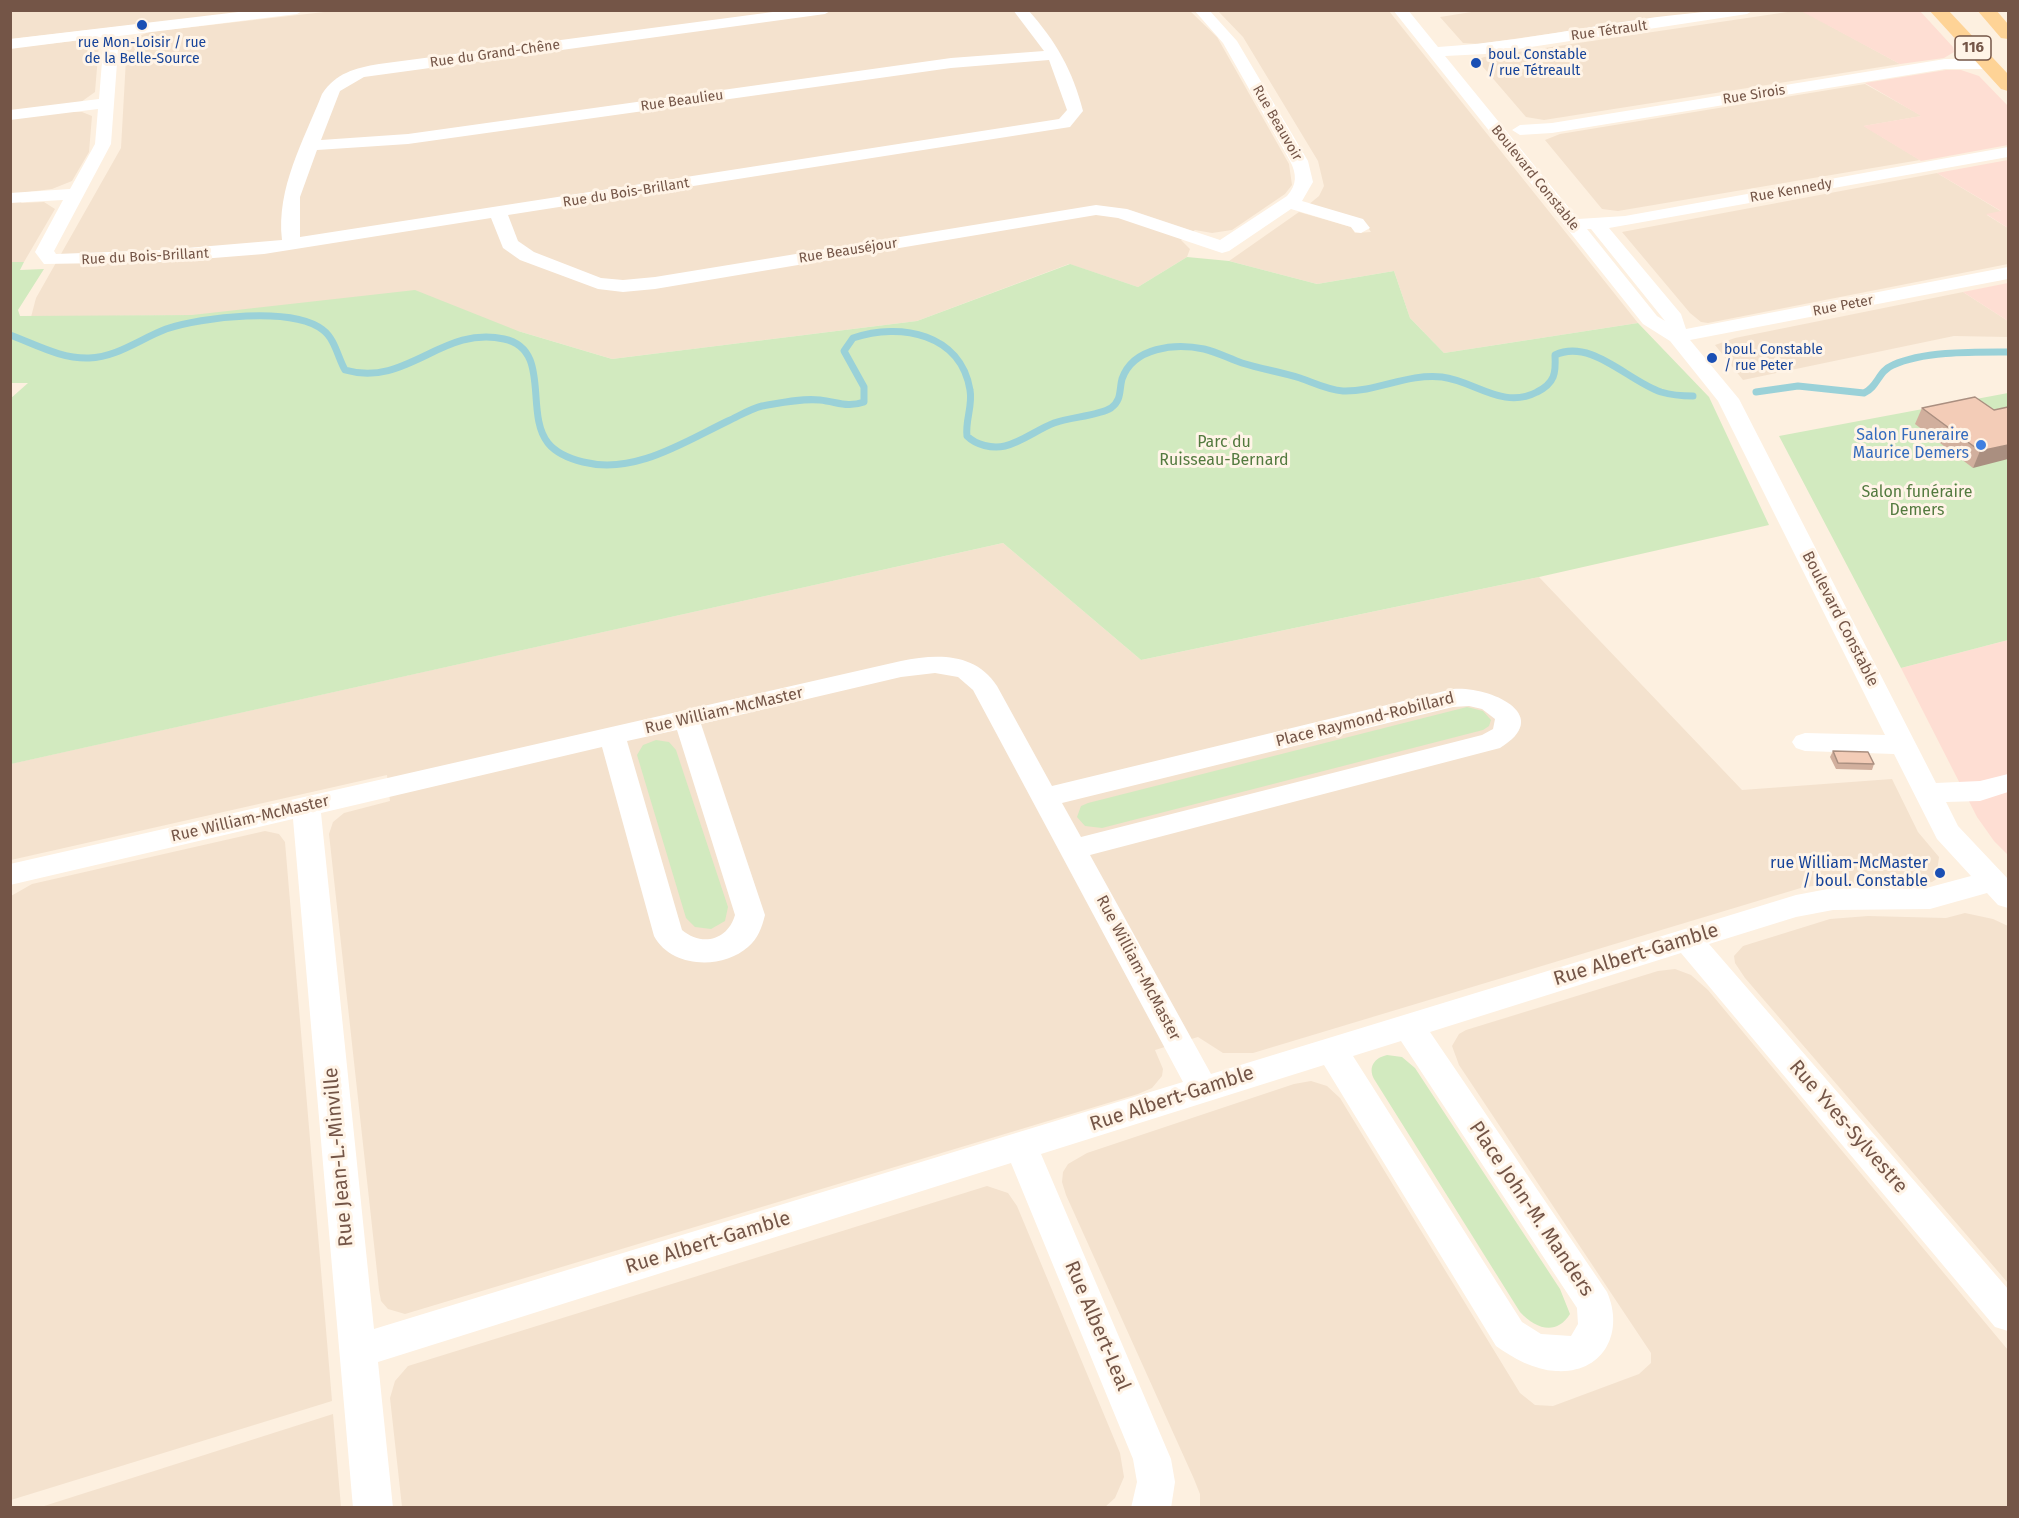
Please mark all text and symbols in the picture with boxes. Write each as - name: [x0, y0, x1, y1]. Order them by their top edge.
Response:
- street label: Rue Tétrault: [1570, 17, 1648, 45]
- marker: rue Mon-Loisir / rue de la Belle-Source: [135, 18, 149, 32]
- place label: rue Mon-Loisir / rue de la Belle-Source: [78, 35, 206, 68]
- road number: 116: [1955, 36, 1991, 60]
- street label: Rue du Grand-Chêne: [429, 37, 561, 71]
- place label: boul. Constable / rue Tétreault: [1488, 47, 1587, 80]
- marker: boul. Constable / rue Tétreault: [1469, 56, 1483, 70]
- street label: Rue Beauvoir: [1249, 82, 1305, 164]
- street label: Rue Sirois: [1721, 82, 1787, 108]
- street label: Rue Beaulieu: [639, 87, 725, 115]
- street label: Boulevard Constable: [1487, 122, 1583, 234]
- street label: Rue du Bois-Brillant: [562, 175, 690, 211]
- street label: Rue Kennedy: [1749, 176, 1833, 206]
- street label: Rue Beauséjour: [798, 235, 898, 267]
- street label: Rue du Bois-Brillant: [81, 245, 209, 269]
- street label: Rue Peter: [1811, 292, 1875, 320]
- place label: boul. Constable / rue Peter: [1724, 342, 1823, 374]
- marker: boul. Constable / rue Peter: [1705, 351, 1719, 365]
- place label: Salon Funeraire Maurice Demers: [1853, 426, 1969, 464]
- park label: Parc du Ruisseau-Bernard: [1159, 433, 1289, 471]
- marker: Salon Funeraire Maurice Demers: [1974, 438, 1988, 452]
- park label: Salon funéraire Demers: [1862, 483, 1972, 521]
- street label: Boulevard Constable: [1798, 548, 1882, 690]
- street label: Rue William-McMaster: [643, 683, 805, 739]
- street label: Place Raymond-Robillard: [1274, 689, 1456, 751]
- street label: Rue William-McMaster: [169, 791, 331, 847]
- place label: rue William-McMaster / boul. Constable: [1770, 854, 1928, 892]
- marker: rue William-McMaster / boul. Constable: [1933, 866, 1947, 880]
- street label: Rue William-McMaster: [1092, 892, 1184, 1044]
- street label: Rue Albert-Gamble: [1551, 918, 1721, 992]
- street label: Rue Yves-Sylvestre: [1784, 1056, 1912, 1198]
- street label: Rue Albert-Gamble: [1087, 1061, 1257, 1137]
- street label: Rue Jean-L.-Minville: [319, 1066, 359, 1248]
- street label: Place John-M. Manders: [1463, 1117, 1599, 1301]
- street label: Rue Albert-Gamble: [623, 1206, 793, 1280]
- street label: Rue Albert-Leal: [1059, 1257, 1135, 1395]

